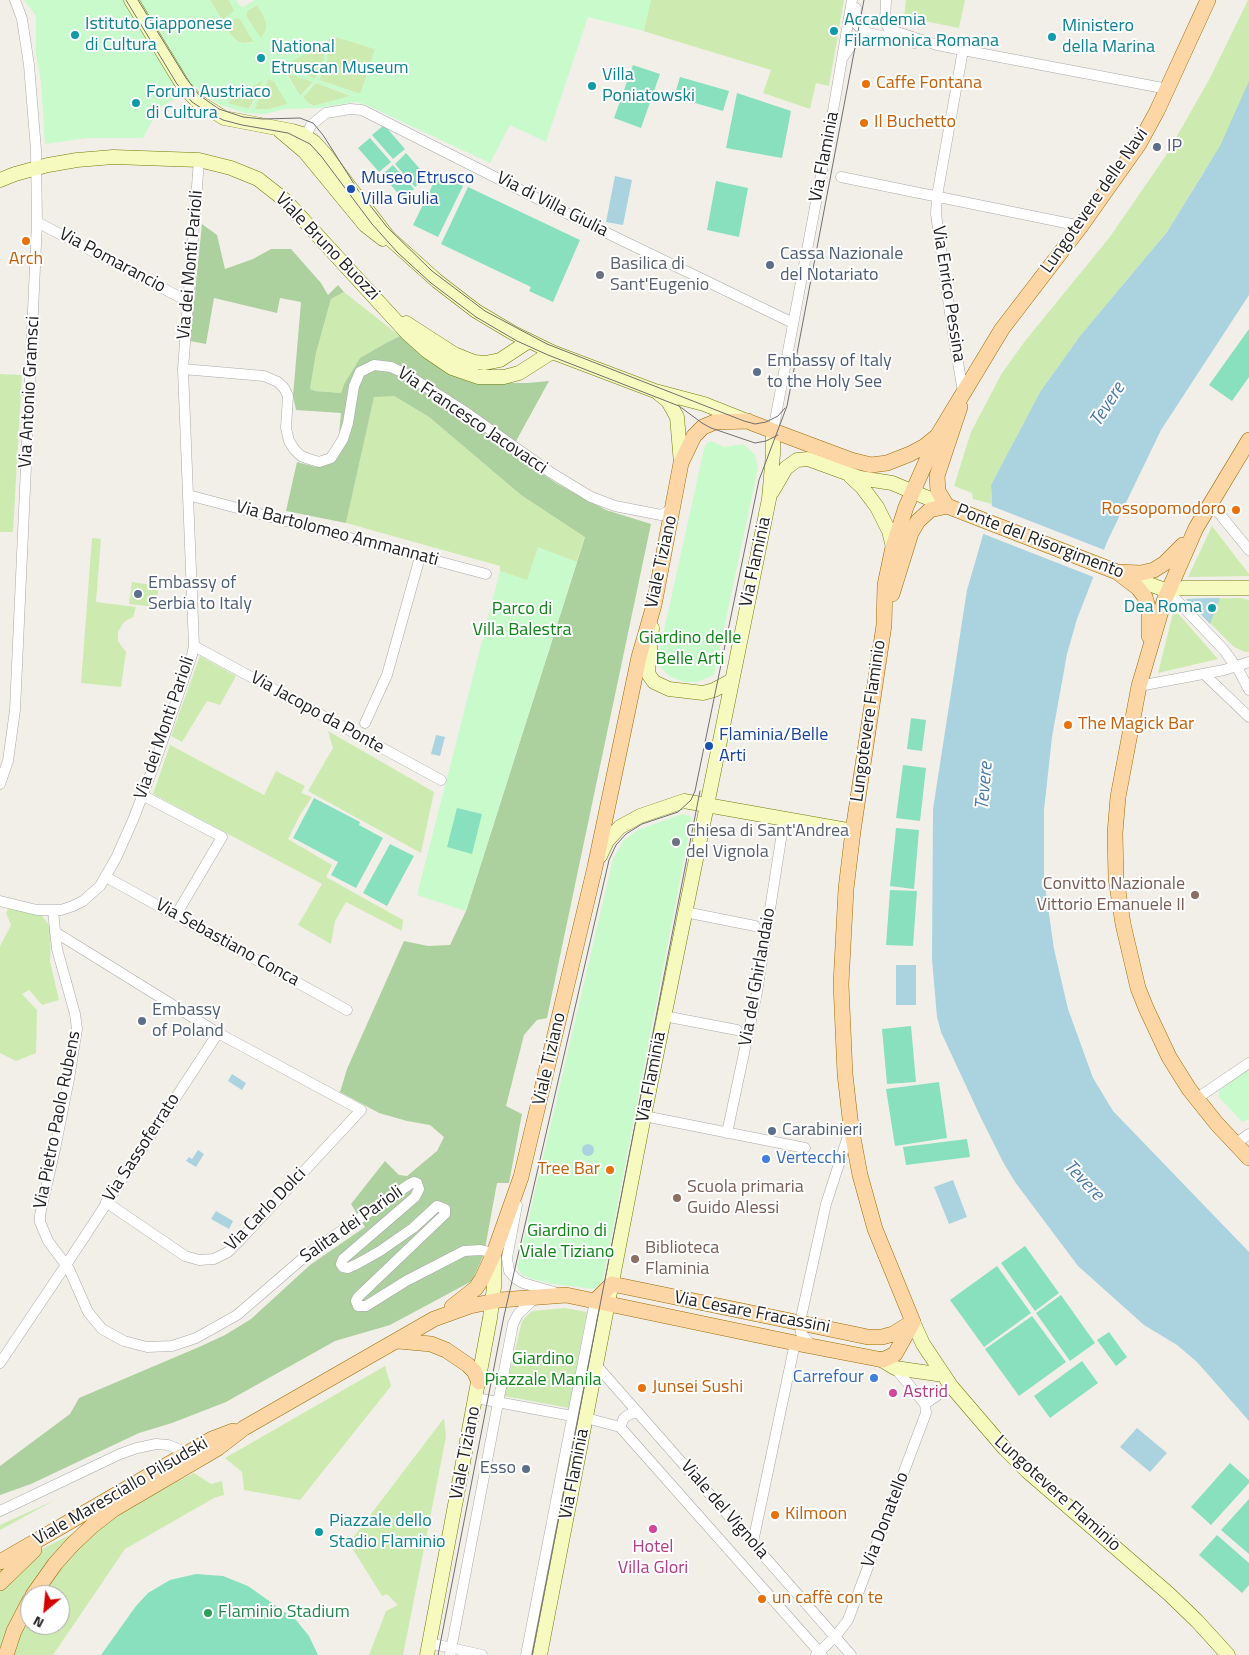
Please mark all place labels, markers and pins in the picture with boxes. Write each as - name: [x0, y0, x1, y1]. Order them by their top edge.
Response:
- place label: Accademia Filarmonica Romana: [844, 10, 999, 52]
- place label: Istituto Giapponese di Cultura: [85, 14, 232, 56]
- place label: Ministero della Marina: [1062, 16, 1155, 58]
- marker: Accademia Filarmonica Romana: [828, 25, 840, 37]
- marker: Istituto Giapponese di Cultura: [69, 29, 81, 41]
- marker: Ministero della Marina: [1046, 31, 1058, 43]
- place label: National Etruscan Museum: [271, 37, 409, 80]
- marker: National Etruscan Museum: [255, 52, 267, 64]
- place label: Villa Poniatowski: [602, 65, 695, 108]
- place label: Caffe Fontana: [876, 73, 982, 95]
- marker: Caffe Fontana: [860, 78, 872, 90]
- marker: Villa Poniatowski: [586, 80, 598, 92]
- place label: Forum Austriaco di Cultura: [146, 82, 271, 125]
- marker: Forum Austriaco di Cultura: [130, 97, 142, 109]
- place label: Il Buchetto: [874, 112, 956, 134]
- marker: Il Buchetto: [858, 117, 870, 129]
- place label: IP: [1167, 136, 1182, 158]
- marker: IP: [1151, 141, 1163, 153]
- place label: Museo Etrusco Villa Giulia: [361, 168, 474, 210]
- marker: Museo Etrusco Villa Giulia: [345, 183, 357, 195]
- marker: Arch: [20, 235, 32, 247]
- place label: Cassa Nazionale del Notariato: [780, 244, 903, 286]
- place label: Arch: [9, 249, 43, 271]
- place label: Basilica di Sant'Eugenio: [610, 254, 709, 296]
- marker: Cassa Nazionale del Notariato: [764, 259, 776, 271]
- marker: Basilica di Sant'Eugenio: [594, 269, 606, 281]
- place label: Embassy of Italy to the Holy See: [767, 351, 892, 394]
- marker: Embassy of Italy to the Holy See: [751, 366, 763, 378]
- place label: Rossopomodoro: [1101, 499, 1226, 521]
- marker: Rossopomodoro: [1230, 504, 1242, 516]
- place label: Embassy of Serbia to Italy: [148, 573, 252, 616]
- marker: Embassy of Serbia to Italy: [132, 588, 144, 600]
- place label: Dea Roma: [1124, 597, 1202, 619]
- marker: Dea Roma: [1206, 602, 1218, 614]
- place label: The Magick Bar: [1078, 714, 1194, 736]
- marker: The Magick Bar: [1062, 719, 1074, 731]
- place label: Flaminia/Belle Arti: [719, 725, 828, 768]
- marker: Flaminia/Belle Arti: [703, 740, 715, 752]
- place label: Chiesa di Sant'Andrea del Vignola: [686, 821, 849, 864]
- marker: Chiesa di Sant'Andrea del Vignola: [670, 836, 682, 848]
- place label: Convitto Nazionale Vittorio Emanuele II: [1036, 874, 1185, 916]
- marker: Convitto Nazionale Vittorio Emanuele II: [1189, 889, 1201, 901]
- place label: Embassy of Poland: [152, 1000, 224, 1042]
- marker: Embassy of Poland: [136, 1015, 148, 1027]
- place label: Carabinieri: [782, 1120, 862, 1142]
- marker: Carabinieri: [766, 1125, 778, 1137]
- place label: Vertecchi: [776, 1148, 846, 1170]
- marker: Vertecchi: [760, 1153, 772, 1165]
- place label: Tree Bar: [538, 1159, 600, 1181]
- marker: Tree Bar: [604, 1164, 616, 1176]
- place label: Scuola primaria Guido Alessi: [687, 1177, 804, 1220]
- marker: Scuola primaria Guido Alessi: [671, 1192, 683, 1204]
- place label: Biblioteca Flaminia: [645, 1238, 719, 1280]
- marker: Biblioteca Flaminia: [629, 1253, 641, 1265]
- place label: Carrefour: [793, 1367, 864, 1389]
- marker: Carrefour: [868, 1372, 880, 1384]
- place label: Junsei Sushi: [652, 1377, 743, 1399]
- marker: Junsei Sushi: [636, 1382, 648, 1394]
- place label: Astrid: [903, 1382, 948, 1404]
- marker: Astrid: [887, 1387, 899, 1399]
- place label: Esso: [480, 1458, 516, 1480]
- marker: Esso: [520, 1463, 532, 1475]
- place label: Kilmoon: [785, 1504, 847, 1526]
- marker: Kilmoon: [769, 1509, 781, 1521]
- place label: Piazzale dello Stadio Flaminio: [329, 1511, 446, 1554]
- marker: Hotel Villa Glori: [647, 1523, 659, 1535]
- marker: Piazzale dello Stadio Flaminio: [313, 1526, 325, 1538]
- place label: Hotel Villa Glori: [618, 1537, 688, 1580]
- place label: un caffè con te: [772, 1588, 883, 1610]
- marker: un caffè con te: [756, 1593, 768, 1605]
- place label: Flaminio Stadium: [218, 1602, 350, 1624]
- marker: Flaminio Stadium: [202, 1607, 214, 1619]

